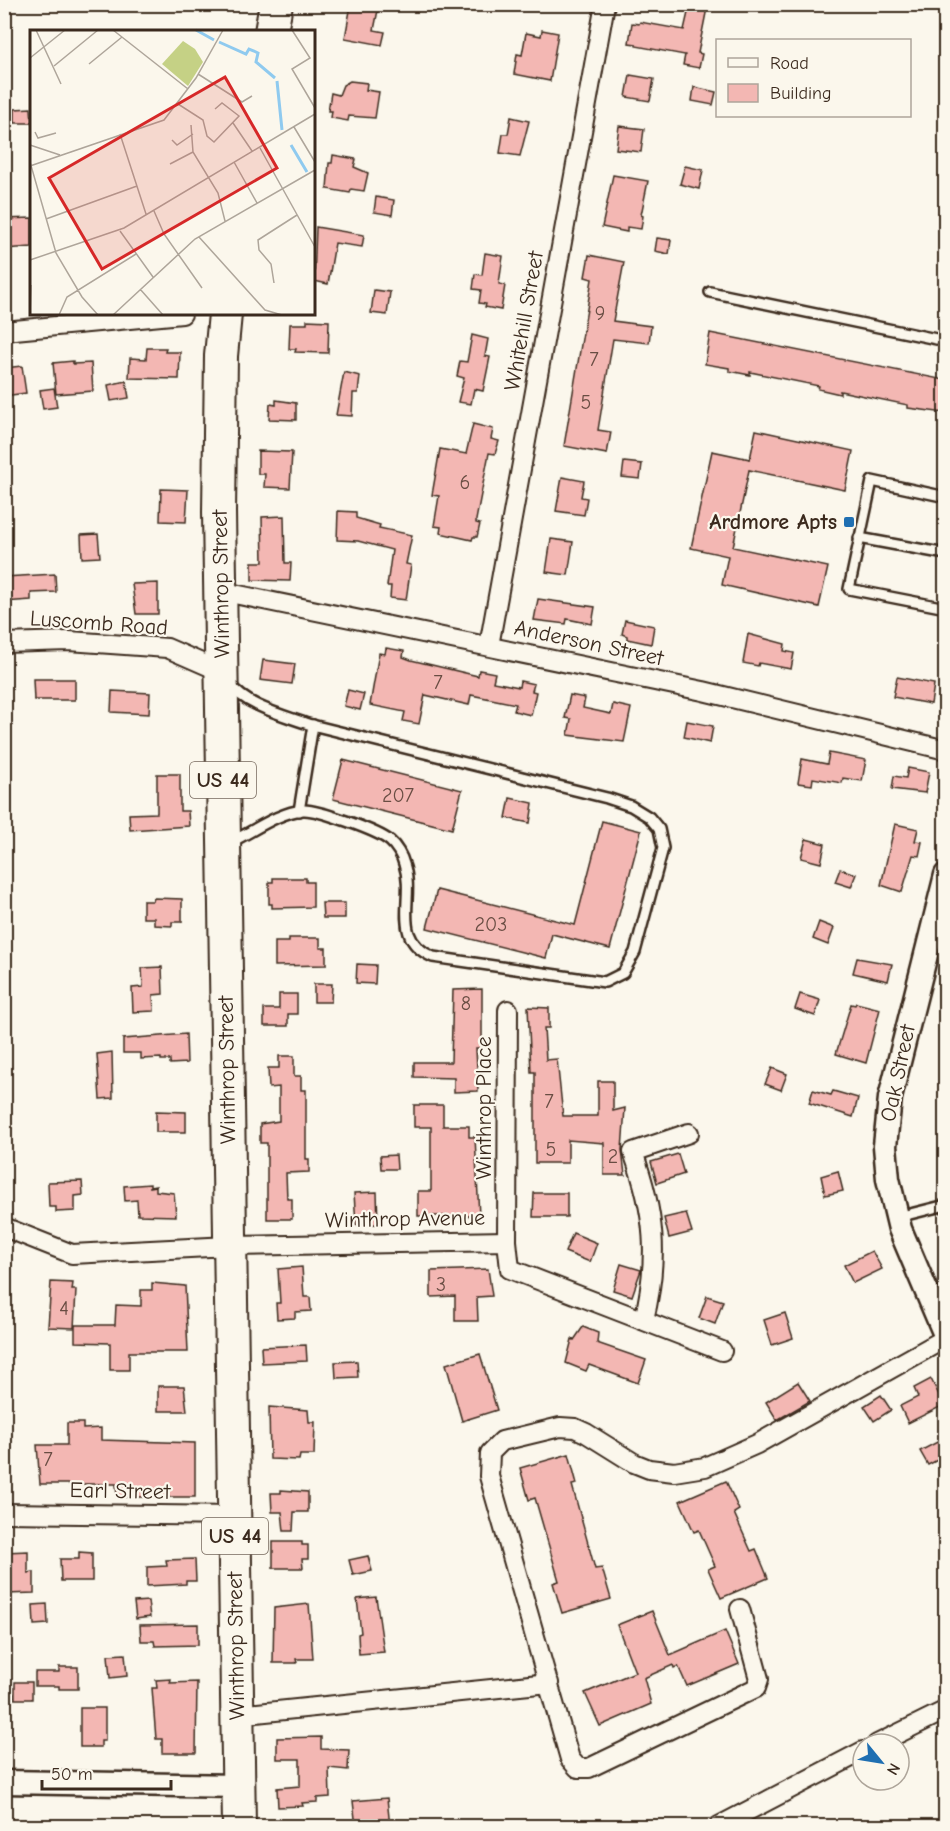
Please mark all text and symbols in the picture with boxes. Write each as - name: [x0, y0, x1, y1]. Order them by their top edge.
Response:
- inset map: [30, 30, 315, 315]
- legend: [716, 39, 911, 117]
- text: Road: [770, 53, 809, 74]
- text: Building: [770, 83, 832, 104]
- street label: Whitehill Street: [499, 248, 549, 393]
- house number: 9: [595, 302, 605, 325]
- house number: 7: [589, 348, 599, 371]
- house number: 5: [581, 391, 591, 414]
- house number: 6: [460, 471, 470, 494]
- street label: Winthrop Street: [207, 509, 235, 658]
- place label: Ardmore Apts: [709, 509, 837, 535]
- marker: Ardmore Apts: [842, 515, 856, 529]
- street label: Luscomb Road: [29, 605, 169, 641]
- street label: Anderson Street: [512, 615, 667, 672]
- house number: 7: [433, 671, 443, 694]
- road number: US 44: [190, 762, 256, 798]
- house number: 207: [382, 784, 415, 807]
- house number: 203: [475, 913, 507, 936]
- house number: 8: [461, 992, 471, 1015]
- street label: Winthrop Street: [213, 995, 241, 1144]
- street label: Oak Street: [875, 1021, 921, 1124]
- street label: Winthrop Place: [471, 1036, 497, 1180]
- house number: 7: [544, 1090, 554, 1113]
- house number: 5: [546, 1138, 556, 1161]
- house number: 2: [608, 1145, 618, 1168]
- street label: Winthrop Avenue: [325, 1205, 485, 1233]
- house number: 3: [436, 1273, 446, 1296]
- house number: 4: [59, 1297, 69, 1320]
- house number: 7: [43, 1448, 53, 1471]
- street label: Earl Street: [69, 1477, 171, 1505]
- road number: US 44: [202, 1518, 268, 1554]
- street label: Winthrop Street: [222, 1571, 250, 1720]
- north arrow: [851, 1732, 911, 1792]
- scale bar: [42, 1753, 171, 1791]
- text: N: [883, 1760, 904, 1778]
- text: 50 m: [51, 1764, 93, 1785]

